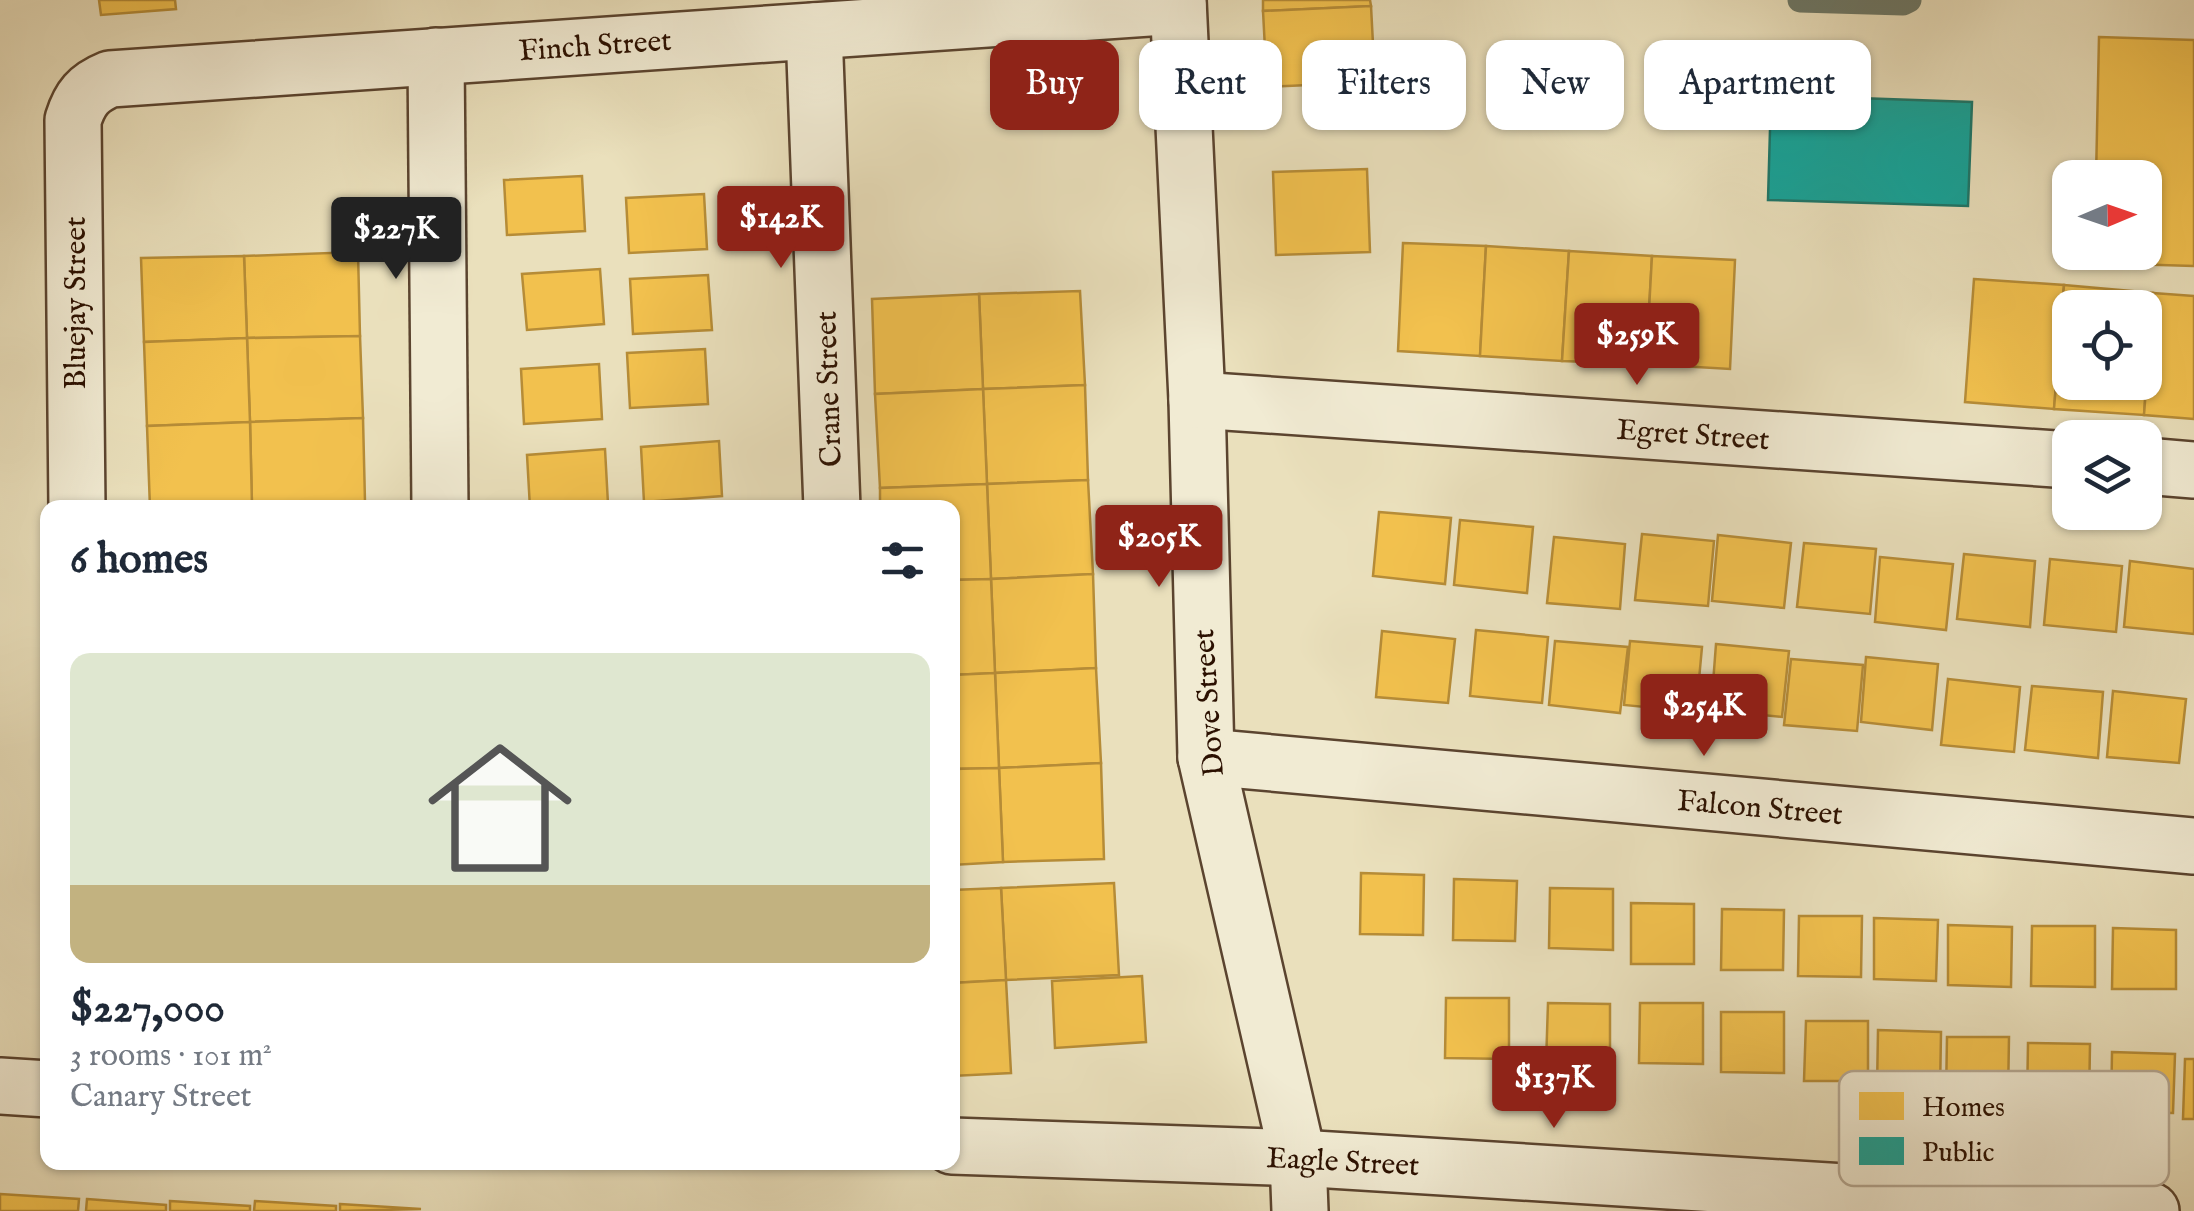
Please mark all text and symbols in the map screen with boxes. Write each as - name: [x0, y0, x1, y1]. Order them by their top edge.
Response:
- street label: Finch Street: [518, 23, 673, 71]
- chip: Buy: [990, 40, 1119, 130]
- chip: Rent: [1139, 40, 1282, 130]
- chip: Filters: [1302, 40, 1466, 130]
- chip: New: [1486, 40, 1624, 130]
- chip: Apartment: [1644, 40, 1871, 130]
- north arrow: [2052, 160, 2162, 270]
- map controls: [2052, 160, 2162, 530]
- pin: $142K: [711, 186, 851, 271]
- pin: $227K: [326, 197, 466, 282]
- text: $142K: [739, 198, 823, 239]
- text: $227K: [353, 209, 439, 250]
- street label: Bluejay Street: [58, 217, 96, 389]
- button: locate: [2052, 290, 2162, 400]
- pin: $259K: [1567, 303, 1707, 388]
- street label: Crane Street: [808, 310, 852, 468]
- text: $259K: [1596, 315, 1678, 356]
- street label: Egret Street: [1615, 412, 1771, 460]
- button: layers: [2052, 420, 2162, 530]
- pin: $205K: [1089, 505, 1229, 590]
- text: $205K: [1117, 517, 1201, 558]
- icon: filters: [875, 533, 930, 588]
- text: 6 homes: [70, 534, 208, 587]
- street label: Dove Street: [1186, 628, 1234, 778]
- pin: $254K: [1634, 674, 1774, 759]
- text: $254K: [1663, 686, 1745, 727]
- icon: home: [410, 718, 590, 898]
- street label: Falcon Street: [1676, 783, 1844, 835]
- text: $227,000: [70, 983, 225, 1036]
- text: 3 rooms · 101 m²: [70, 1036, 272, 1077]
- pin: $137K: [1484, 1046, 1624, 1131]
- text: $137K: [1514, 1058, 1594, 1099]
- legend: [1839, 1071, 2169, 1186]
- text: Canary Street: [70, 1077, 252, 1118]
- text: Homes: [1922, 1091, 2005, 1126]
- text: Public: [1922, 1136, 1995, 1171]
- street label: Eagle Street: [1266, 1140, 1420, 1186]

